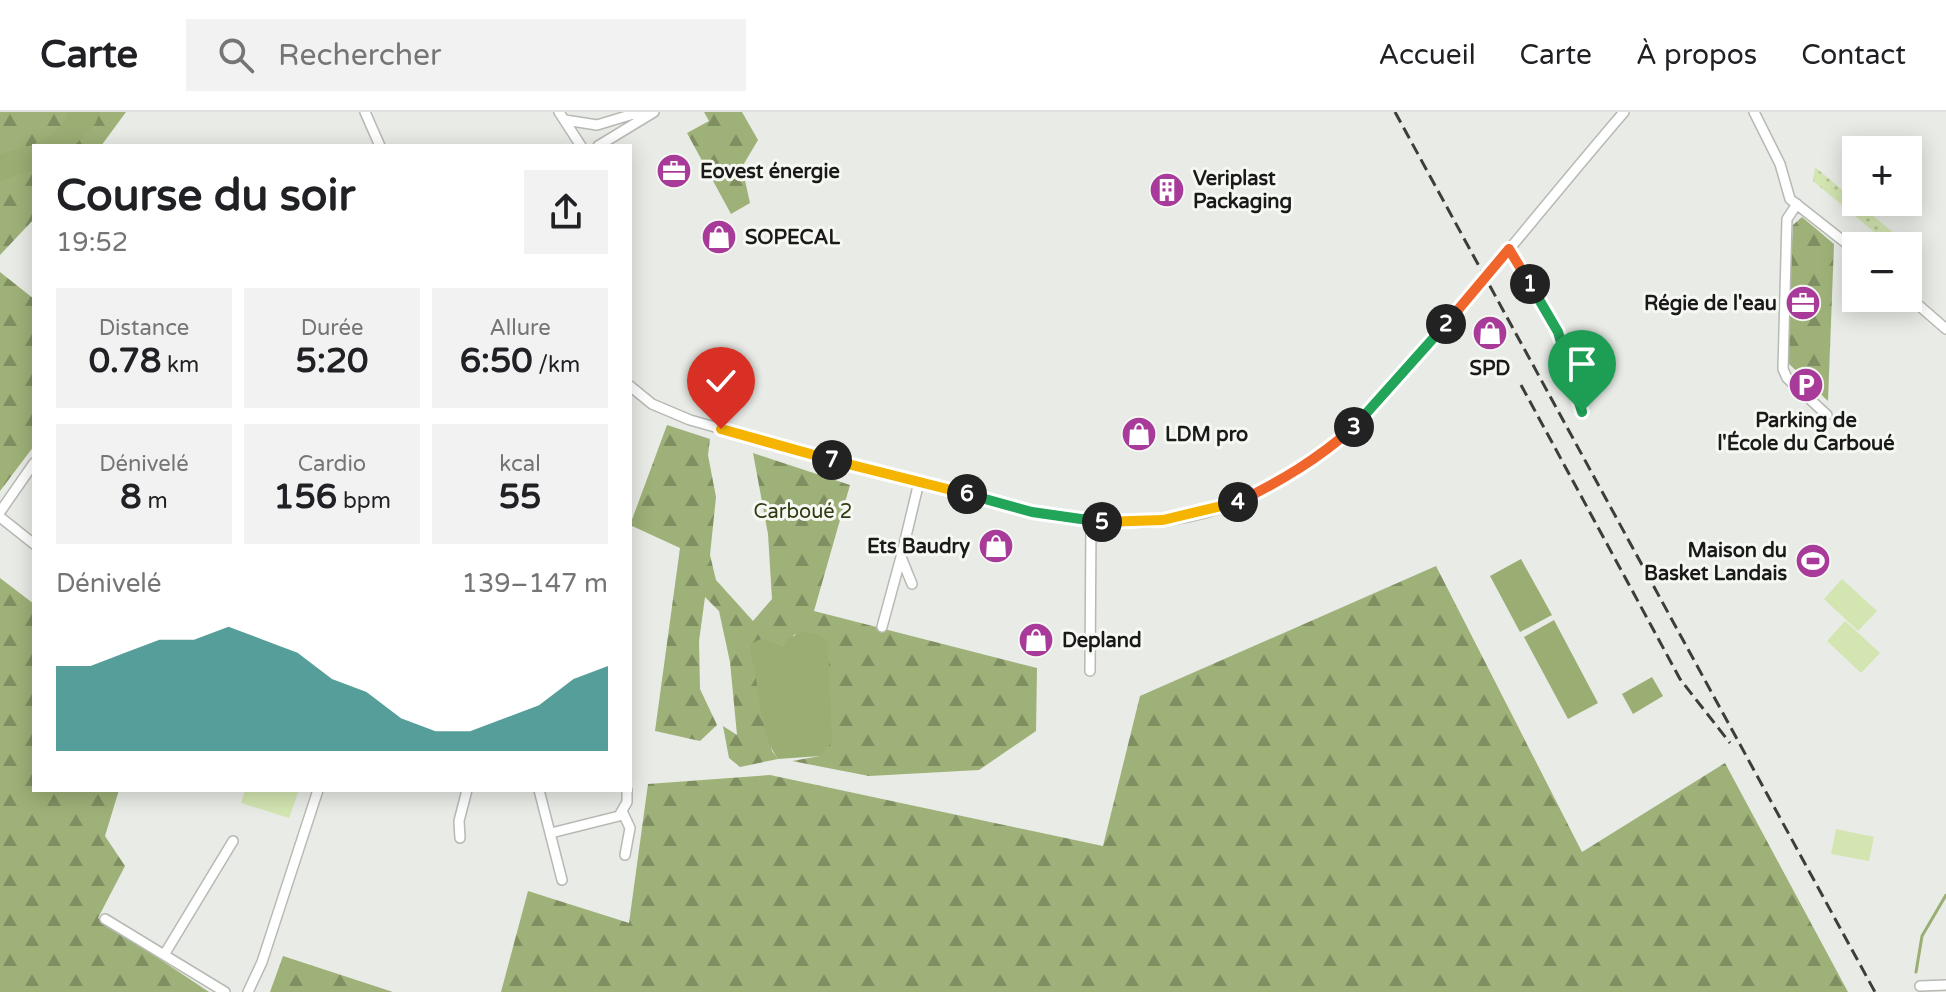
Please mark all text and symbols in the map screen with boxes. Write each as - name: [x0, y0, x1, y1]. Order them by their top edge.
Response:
- search box: [186, 19, 746, 91]
- text: Carte: [40, 32, 138, 78]
- icon: search: [214, 33, 258, 77]
- text: Rechercher: [278, 37, 441, 74]
- text: Accueil: [1378, 38, 1476, 72]
- text: Carte: [1520, 38, 1592, 72]
- text: À propos: [1636, 38, 1757, 72]
- text: Contact: [1801, 38, 1906, 72]
- map controls: [1842, 136, 1922, 312]
- button: +: [1842, 136, 1922, 216]
- office icon: Eovest énergie: [655, 152, 693, 190]
- place label: Eovest énergie: [700, 160, 840, 184]
- place label: Veriplast Packaging: [1193, 167, 1292, 214]
- text: Course du soir: [56, 170, 355, 223]
- button: share: [524, 170, 608, 254]
- building icon: Veriplast Packaging: [1148, 171, 1186, 209]
- shop icon: SOPECAL: [700, 218, 738, 256]
- place label: SOPECAL: [745, 226, 840, 250]
- text: 19:52: [56, 227, 128, 258]
- button: −: [1842, 232, 1922, 312]
- pin: 1: [1510, 264, 1550, 304]
- text: 1: [1523, 271, 1537, 297]
- office icon: Régie de l'eau: [1784, 284, 1822, 322]
- place label: Régie de l'eau: [1644, 292, 1777, 316]
- pin: 2: [1426, 304, 1466, 344]
- text: 2: [1439, 311, 1453, 337]
- shop icon: SPD: [1471, 314, 1509, 352]
- text: Distance: [99, 315, 189, 341]
- text: Durée: [301, 315, 363, 341]
- text: Allure: [489, 315, 551, 341]
- pin: [1548, 330, 1616, 412]
- text: 0.78: [89, 341, 161, 382]
- text: 5:20: [296, 341, 368, 382]
- text: 6:50: [460, 341, 533, 382]
- icon: arrive: [1560, 342, 1604, 386]
- pin: [687, 347, 755, 429]
- text: km: [161, 352, 199, 378]
- text: /km: [533, 352, 580, 378]
- place label: SPD: [1470, 357, 1510, 381]
- icon: check: [699, 359, 743, 403]
- parking icon: Parking de l'École du Carboué: [1787, 366, 1825, 404]
- pin: 3: [1334, 407, 1374, 447]
- place label: Parking de l'École du Carboué: [1717, 409, 1895, 456]
- text: 3: [1347, 414, 1361, 440]
- shop icon: LDM pro: [1120, 415, 1158, 453]
- place label: LDM pro: [1165, 423, 1248, 447]
- pin: 7: [812, 440, 852, 480]
- text: 7: [825, 447, 839, 473]
- text: Dénivelé: [99, 451, 189, 477]
- text: Cardio: [298, 451, 366, 477]
- text: kcal: [499, 451, 541, 477]
- pin: 6: [947, 474, 987, 514]
- text: 8: [120, 477, 142, 518]
- text: 156: [273, 477, 337, 518]
- text: 55: [499, 477, 541, 518]
- text: 6: [960, 481, 974, 507]
- pin: 4: [1218, 482, 1258, 522]
- text: m: [142, 488, 168, 514]
- text: bpm: [337, 488, 391, 514]
- text: 4: [1231, 489, 1245, 515]
- park label: Carboué 2: [754, 500, 852, 524]
- pin: 5: [1082, 502, 1122, 542]
- text: 5: [1095, 509, 1109, 535]
- shop icon: Ets Baudry: [977, 527, 1015, 565]
- place label: Ets Baudry: [867, 535, 970, 559]
- place label: Maison du Basket Landais: [1644, 539, 1787, 586]
- sports icon: Maison du Basket Landais: [1794, 542, 1832, 580]
- text: Dénivelé: [56, 568, 162, 599]
- text: 139–147 m: [462, 568, 608, 599]
- shop icon: Depland: [1017, 621, 1055, 659]
- place label: Depland: [1062, 629, 1142, 653]

